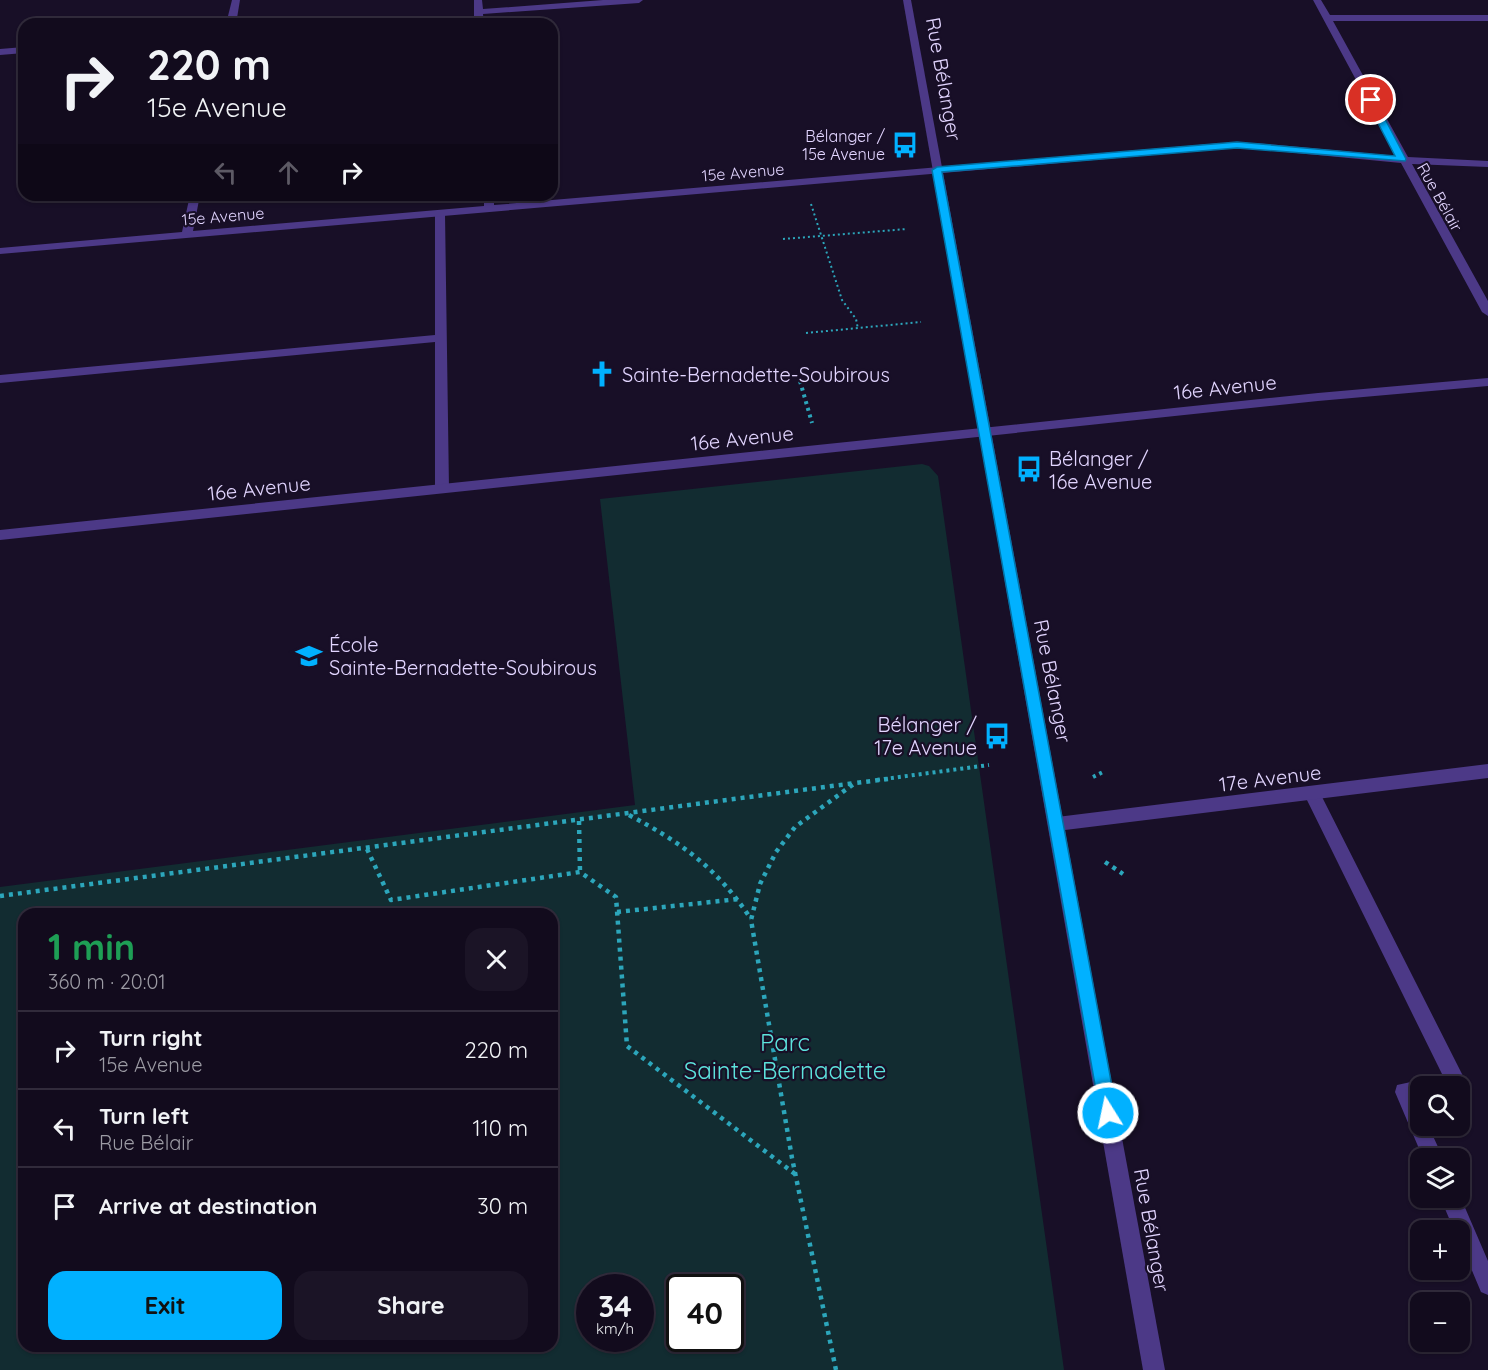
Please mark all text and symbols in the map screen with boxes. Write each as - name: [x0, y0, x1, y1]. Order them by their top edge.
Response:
- street label: Rue Bélanger: [921, 15, 967, 143]
- text: 220 m: [147, 38, 271, 91]
- icon: right: [48, 42, 126, 120]
- pin: [1345, 74, 1396, 125]
- icon: arrive: [1354, 83, 1387, 116]
- text: 15e Avenue: [147, 90, 287, 124]
- place label: Bélanger / 15e Avenue: [802, 126, 886, 164]
- bus stop icon: Bélanger / 15e Avenue: [890, 130, 920, 160]
- icon: left: [209, 156, 242, 189]
- icon: ahead: [272, 156, 305, 189]
- icon: right: [335, 156, 368, 189]
- street label: 15e Avenue: [701, 158, 785, 186]
- street label: Rue Bélair: [1413, 159, 1467, 235]
- street label: 15e Avenue: [181, 202, 265, 230]
- church icon: Sainte-Bernadette-Soubirous: [587, 359, 617, 389]
- place label: Sainte-Bernadette-Soubirous: [622, 362, 890, 387]
- street label: 16e Avenue: [1172, 369, 1278, 405]
- street label: 16e Avenue: [689, 420, 795, 456]
- place label: Bélanger / 16e Avenue: [1049, 446, 1152, 494]
- bus stop icon: Bélanger / 16e Avenue: [1014, 454, 1044, 484]
- street label: 16e Avenue: [206, 470, 312, 506]
- street label: Rue Bélanger: [1029, 617, 1077, 745]
- place label: École Sainte-Bernadette-Soubirous: [329, 632, 597, 680]
- school or university icon: École Sainte-Bernadette-Soubirous: [294, 641, 324, 671]
- place label: Bélanger / 17e Avenue: [874, 712, 978, 760]
- bus stop icon: Bélanger / 17e Avenue: [982, 721, 1012, 751]
- street label: 17e Avenue: [1217, 759, 1323, 797]
- text: 1 min: [48, 924, 135, 969]
- button: close: [465, 928, 528, 991]
- text: 360 m · 20:01: [48, 969, 166, 994]
- text: Turn right: [99, 1024, 203, 1052]
- park label: Parc Sainte-Bernadette: [684, 1027, 886, 1085]
- icon: right: [48, 1034, 81, 1067]
- text: 220 m: [464, 1036, 528, 1064]
- text: 15e Avenue: [99, 1052, 202, 1077]
- map controls: [1410, 1076, 1470, 1352]
- button: search: [1410, 1076, 1470, 1136]
- position arrow: [1076, 1081, 1140, 1145]
- text: Turn left: [99, 1102, 189, 1130]
- icon: left: [48, 1112, 81, 1145]
- text: 110 m: [473, 1114, 528, 1142]
- text: Rue Bélair: [99, 1130, 193, 1155]
- button: layers: [1410, 1148, 1470, 1208]
- street label: Rue Bélanger: [1129, 1166, 1175, 1294]
- icon: arrive: [48, 1190, 81, 1223]
- text: Arrive at destination: [99, 1192, 317, 1220]
- text: 30 m: [477, 1192, 528, 1220]
- button: +: [1410, 1220, 1470, 1280]
- button: Exit: [48, 1271, 282, 1340]
- button: Share: [294, 1271, 528, 1340]
- speed limit sign: 40: [666, 1274, 744, 1352]
- text: 34: [598, 1287, 632, 1325]
- button: −: [1410, 1292, 1470, 1352]
- text: km/h: [596, 1319, 634, 1338]

